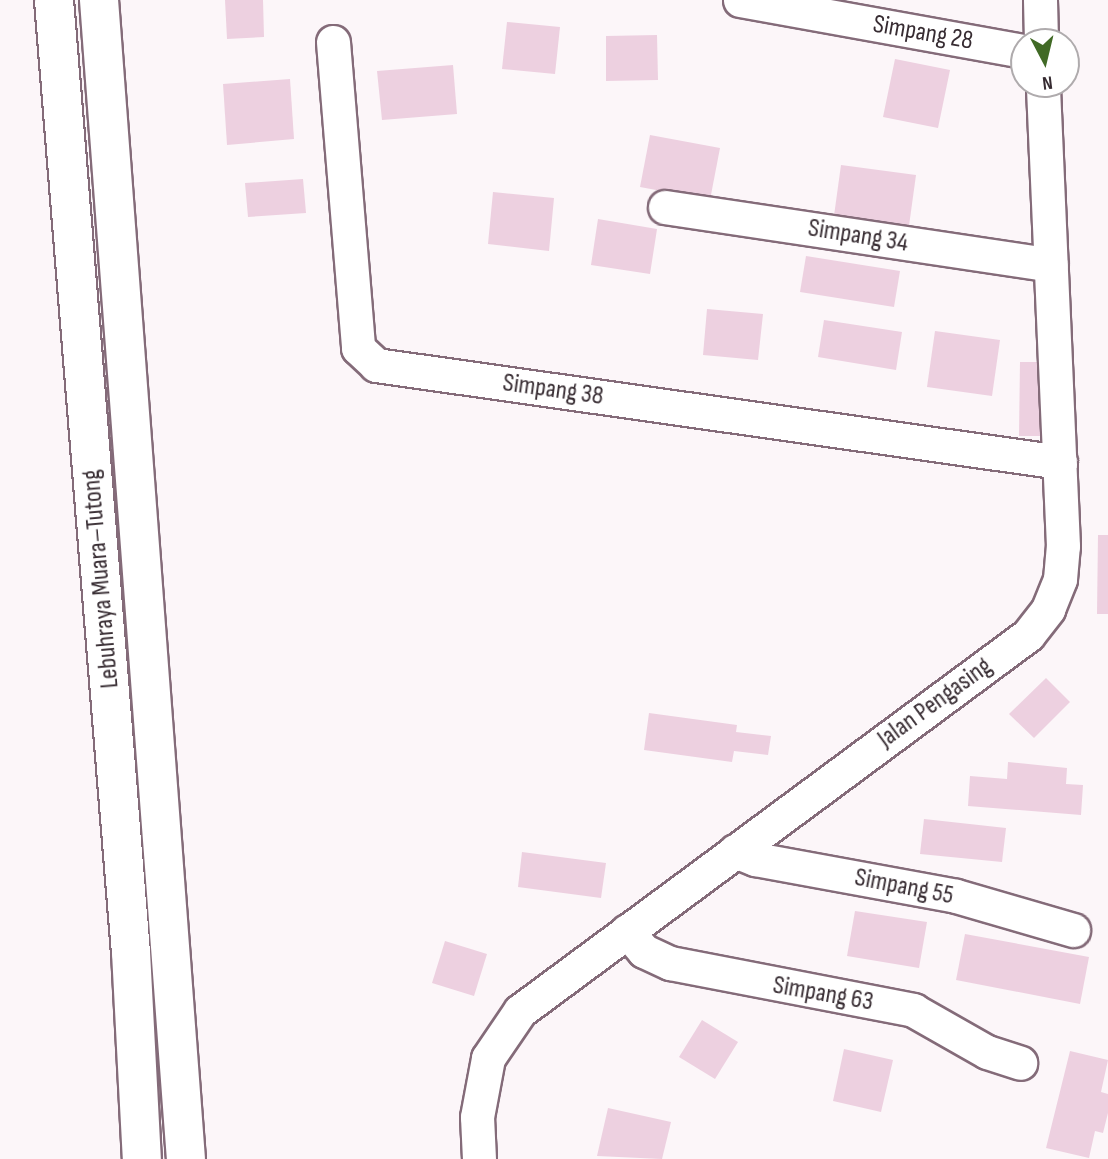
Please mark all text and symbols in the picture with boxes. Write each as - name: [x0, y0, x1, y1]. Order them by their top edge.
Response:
- street label: Simpang 28: [870, 9, 976, 57]
- north arrow: [1010, 28, 1080, 98]
- text: N: [1041, 70, 1054, 94]
- street label: Simpang 34: [806, 213, 910, 259]
- street label: Simpang 38: [501, 368, 605, 412]
- street label: Lebuhraya Muara–Tutong: [76, 468, 126, 690]
- street label: Jalan Pengasing: [872, 651, 998, 755]
- street label: Simpang 55: [852, 862, 956, 912]
- street label: Simpang 63: [770, 970, 876, 1018]

